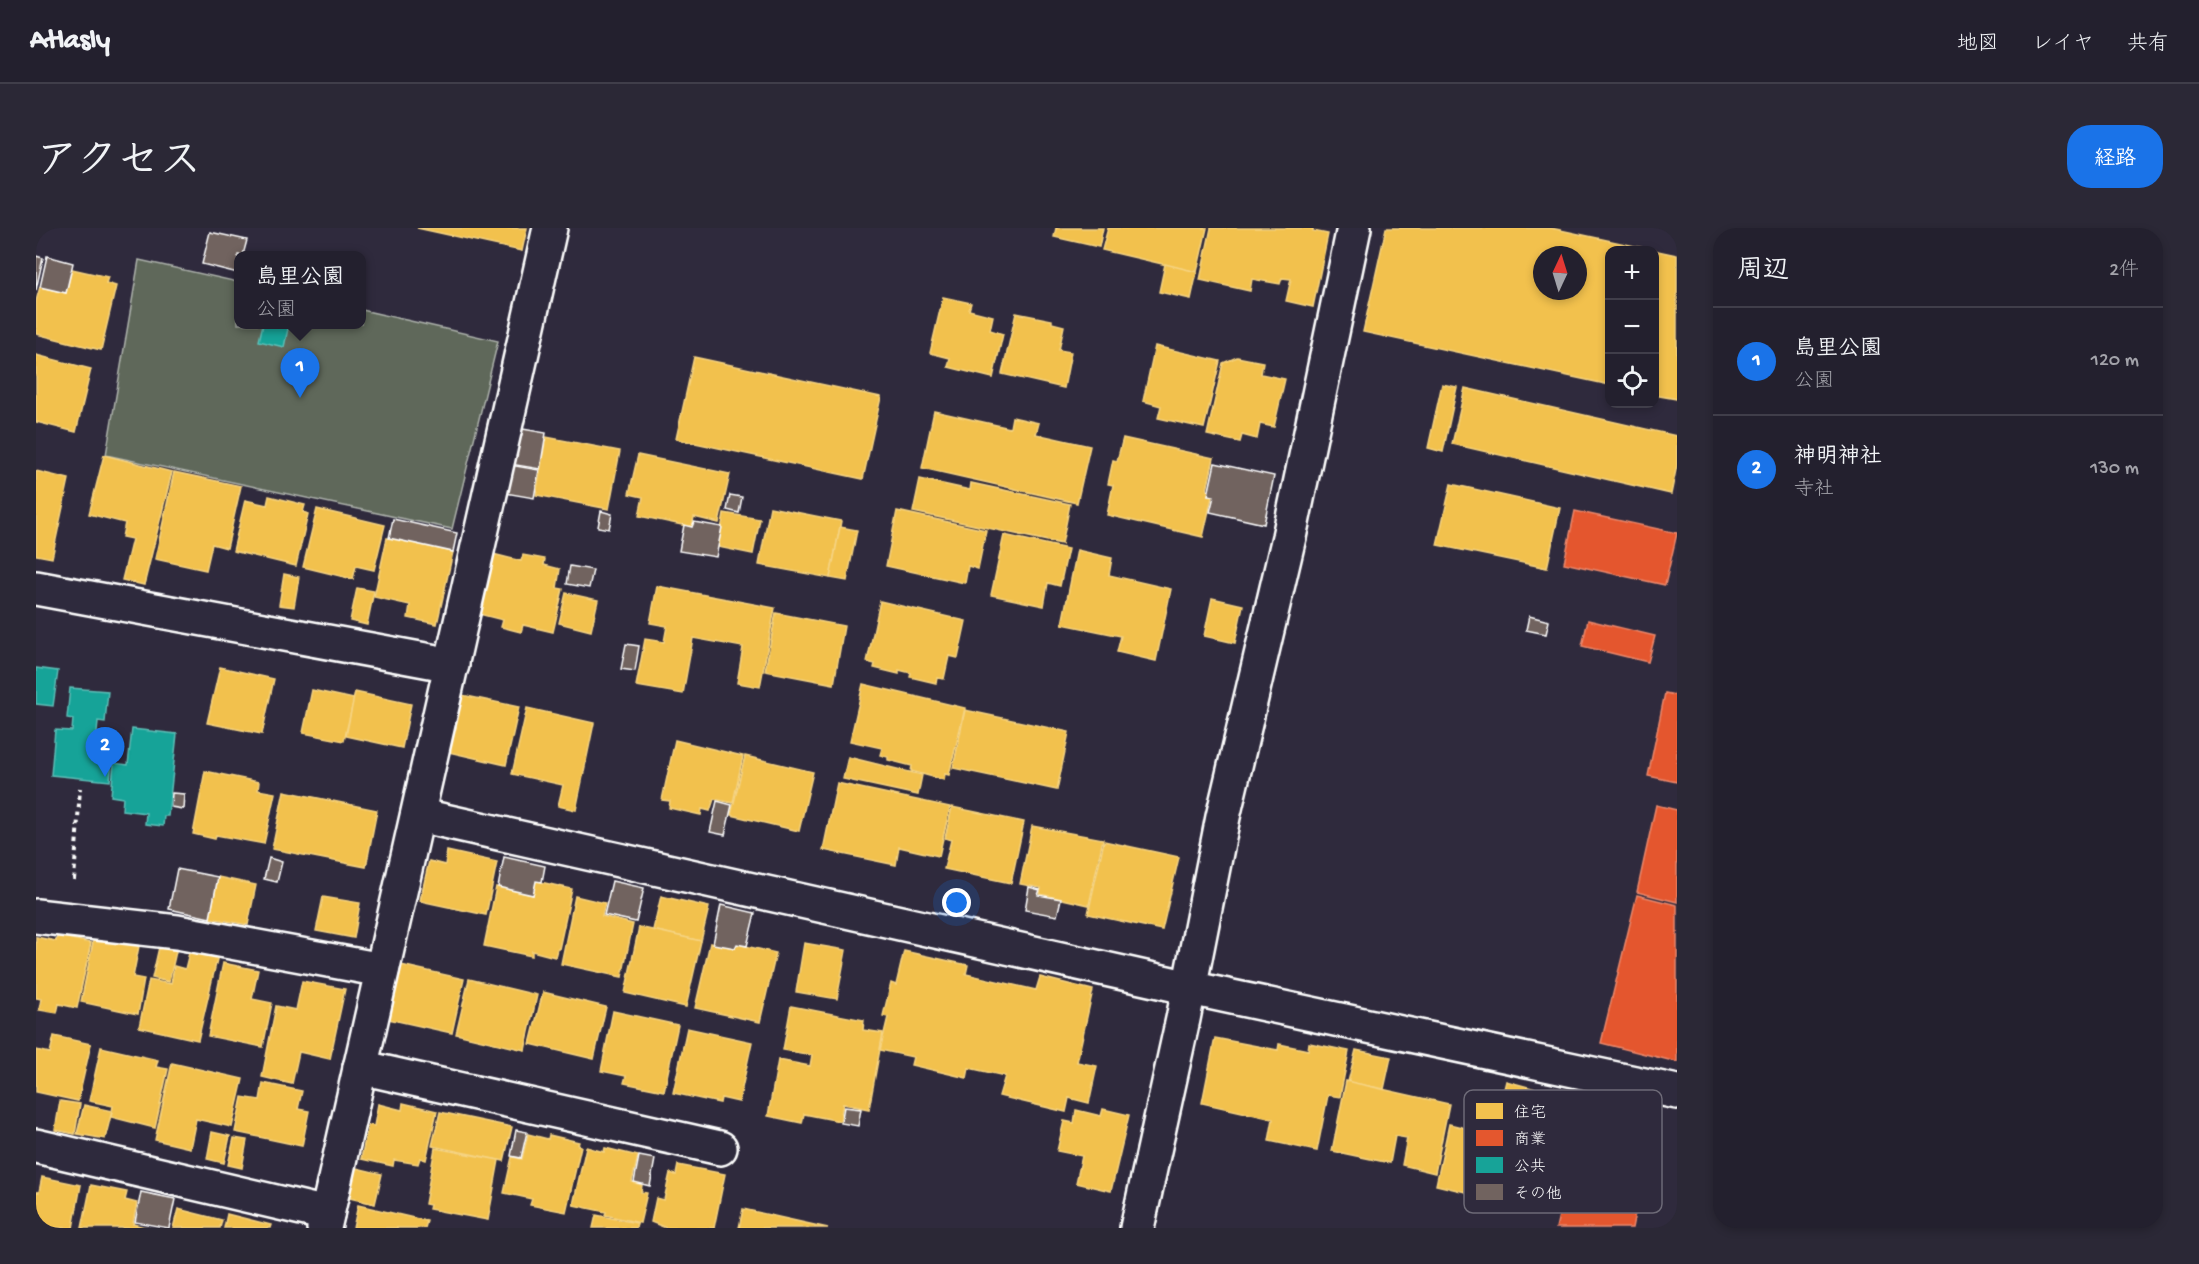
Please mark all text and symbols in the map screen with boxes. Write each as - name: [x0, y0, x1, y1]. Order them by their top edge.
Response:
- text: Atlasly: [30, 25, 110, 58]
- text: 地図: [1957, 33, 1999, 58]
- text: レイヤ: [2032, 33, 2094, 58]
- text: 共有: [2127, 33, 2169, 58]
- button: 経路: [2067, 125, 2163, 188]
- text: アクセス: [36, 140, 201, 189]
- north arrow: [1533, 246, 1587, 300]
- map controls: [1605, 246, 1659, 408]
- button: +: [1605, 246, 1659, 300]
- popup: [234, 251, 366, 329]
- text: 周辺: [1737, 257, 1789, 288]
- text: 2件: [2109, 260, 2139, 283]
- text: 島里公園: [256, 266, 344, 292]
- text: 公園: [256, 300, 296, 323]
- button: −: [1605, 300, 1659, 354]
- text: 島里公園: [1794, 337, 1882, 363]
- pin: 1: [280, 348, 320, 398]
- text: 1: [1752, 350, 1761, 373]
- text: 120 m: [2091, 350, 2139, 373]
- button: locate: [1605, 354, 1659, 408]
- text: 公園: [1794, 371, 1834, 394]
- text: 神明神社: [1794, 445, 1882, 471]
- text: 2: [1752, 458, 1761, 481]
- text: 130 m: [2090, 458, 2139, 481]
- text: 寺社: [1794, 479, 1834, 502]
- pin: 2: [86, 728, 124, 777]
- your location: [942, 888, 971, 917]
- legend: [1464, 1090, 1662, 1213]
- text: 住宅: [1514, 1104, 1546, 1124]
- text: 商業: [1514, 1131, 1546, 1151]
- text: 公共: [1514, 1158, 1546, 1178]
- text: その他: [1514, 1185, 1562, 1205]

